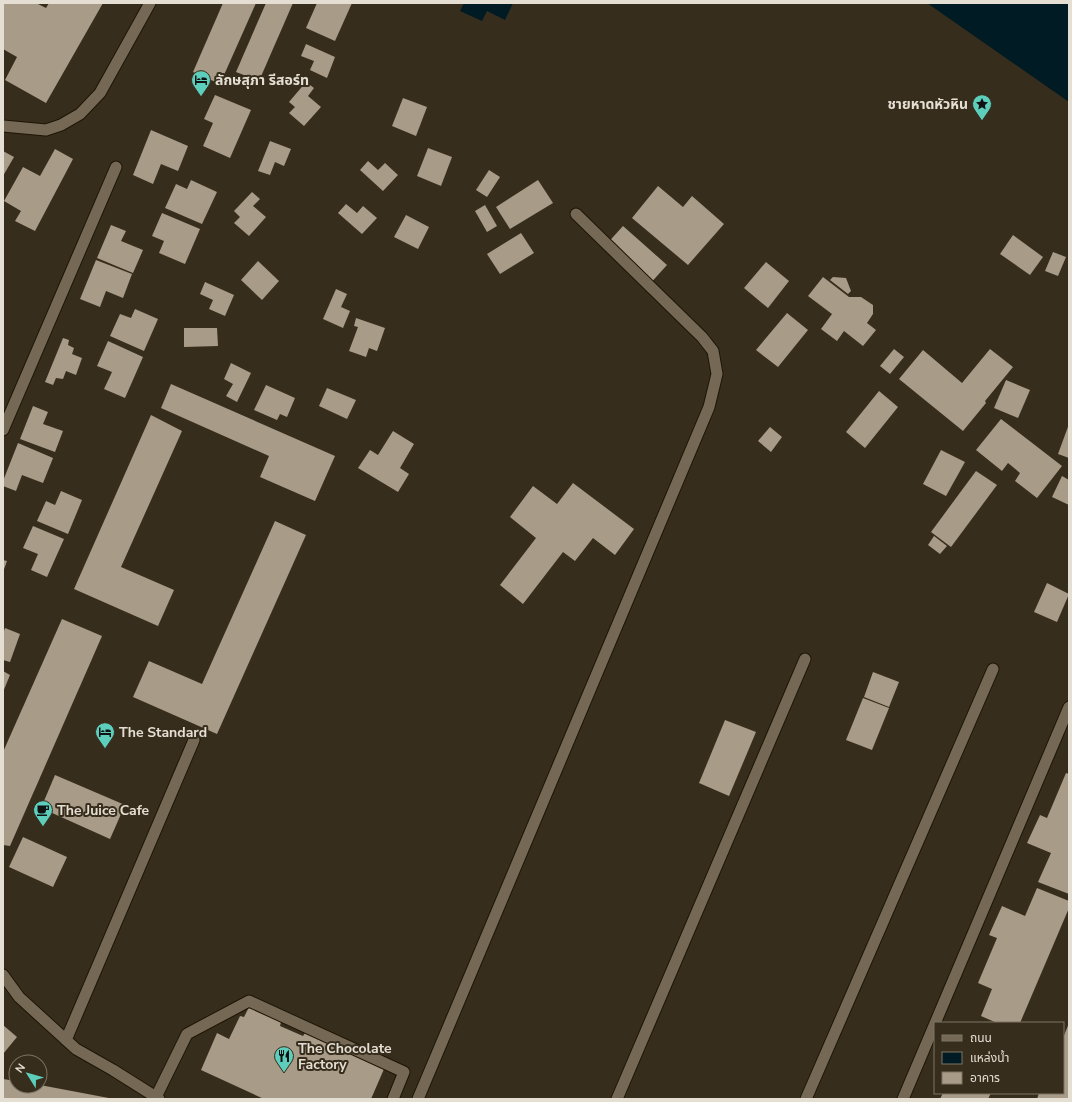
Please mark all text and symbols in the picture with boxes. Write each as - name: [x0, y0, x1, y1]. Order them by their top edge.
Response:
- hotel icon: ลักษสุภา รีสอร์ท: [190, 69, 212, 97]
- place label: ลักษสุภา รีสอร์ท: [215, 71, 309, 90]
- place icon: ชายหาดหัวหิน: [971, 93, 993, 121]
- place label: ชายหาดหัวหิน: [887, 95, 968, 114]
- hotel icon: The Standard: [94, 721, 116, 749]
- place label: The Standard: [119, 723, 207, 742]
- cafe icon: The Juice Cafe: [32, 799, 54, 827]
- place label: The Juice Cafe: [57, 801, 150, 820]
- legend: [934, 1022, 1064, 1094]
- text: ถนน: [970, 1030, 992, 1046]
- place label: The Chocolate Factory: [298, 1039, 392, 1074]
- restaurant icon: The Chocolate Factory: [273, 1045, 295, 1073]
- text: แหล่งน้ำ: [970, 1049, 1009, 1066]
- north arrow: [8, 1054, 48, 1094]
- text: N: [12, 1060, 29, 1076]
- text: อาคาร: [970, 1070, 1000, 1086]

